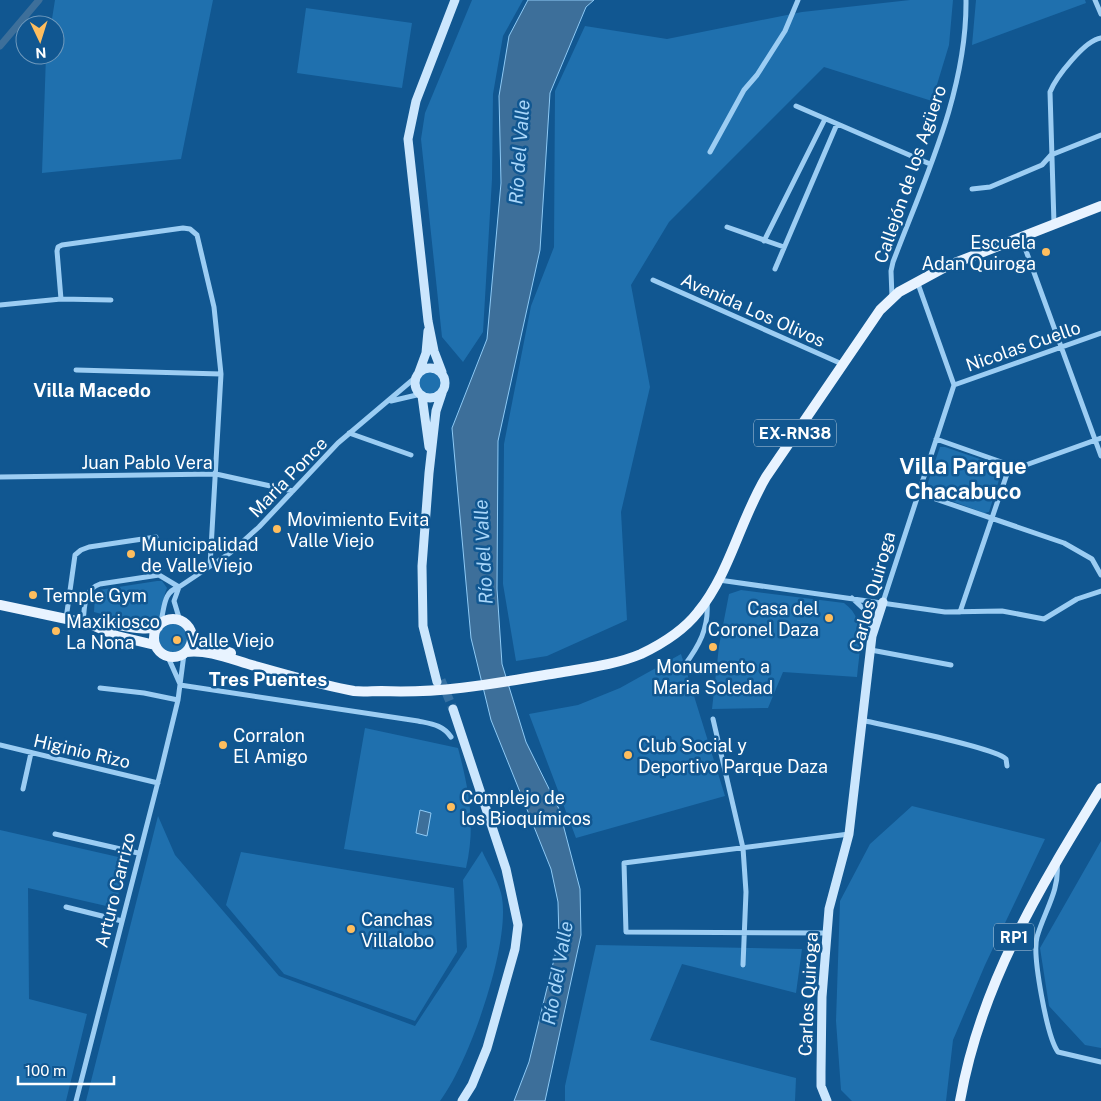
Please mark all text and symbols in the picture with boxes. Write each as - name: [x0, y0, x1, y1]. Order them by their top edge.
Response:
- north arrow: [15, 15, 65, 65]
- text: N: [35, 45, 47, 61]
- street label: Callejón de los Agüero: [870, 82, 950, 266]
- water label: Río del Valle: [504, 99, 534, 205]
- place label: Escuela Adan Quiroga: [922, 232, 1036, 274]
- marker: Escuela Adan Quiroga: [1040, 246, 1052, 258]
- street label: Avenida Los Olivos: [678, 269, 828, 351]
- street label: Nicolas Cuello: [963, 317, 1083, 375]
- district label: Villa Macedo: [33, 379, 151, 401]
- road number: EX-RN38: [754, 419, 836, 446]
- street label: María Ponce: [245, 433, 331, 521]
- street label: Juan Pablo Vera: [81, 452, 213, 473]
- district label: Villa Parque Chacabuco: [899, 453, 1027, 504]
- water label: Río del Valle: [469, 499, 497, 605]
- place label: Movimiento Evita Valle Viejo: [287, 509, 429, 551]
- marker: Movimiento Evita Valle Viejo: [271, 523, 283, 535]
- street label: Carlos Quiroga: [845, 529, 899, 655]
- place label: Municipalidad de Valle Viejo: [141, 534, 258, 576]
- marker: Municipalidad de Valle Viejo: [125, 548, 137, 560]
- place label: Temple Gym: [43, 585, 147, 606]
- marker: Temple Gym: [27, 589, 39, 601]
- place label: Casa del Coronel Daza: [708, 598, 819, 640]
- place label: Maxikiosco La Nona: [66, 611, 160, 653]
- marker: Casa del Coronel Daza: [823, 612, 835, 624]
- marker: Maxikiosco La Nona: [50, 625, 62, 637]
- place label: Valle Viejo: [187, 630, 274, 651]
- marker: Valle Viejo: [171, 634, 183, 646]
- marker: Monumento a Maria Soledad: [707, 641, 719, 653]
- place label: Monumento a Maria Soledad: [653, 656, 773, 698]
- district label: Tres Puentes: [209, 668, 327, 690]
- place label: Corralon El Amigo: [233, 725, 308, 767]
- street label: Higinio Rizo: [32, 730, 132, 772]
- place label: Club Social y Deportivo Parque Daza: [638, 735, 828, 777]
- marker: Corralon El Amigo: [217, 739, 229, 751]
- marker: Club Social y Deportivo Parque Daza: [622, 749, 634, 761]
- place label: Complejo de los Bioquímicos: [461, 787, 591, 829]
- marker: Complejo de los Bioquímicos: [445, 801, 457, 813]
- street label: Arturo Carrizo: [91, 830, 139, 950]
- place label: Canchas Villalobo: [361, 909, 434, 951]
- water label: Río del Valle: [537, 919, 577, 1027]
- marker: Canchas Villalobo: [345, 923, 357, 935]
- road number: RP1: [994, 924, 1034, 950]
- street label: Carlos Quiroga: [794, 931, 822, 1057]
- scale bar: [18, 1054, 114, 1086]
- text: 100 m: [25, 1062, 66, 1079]

